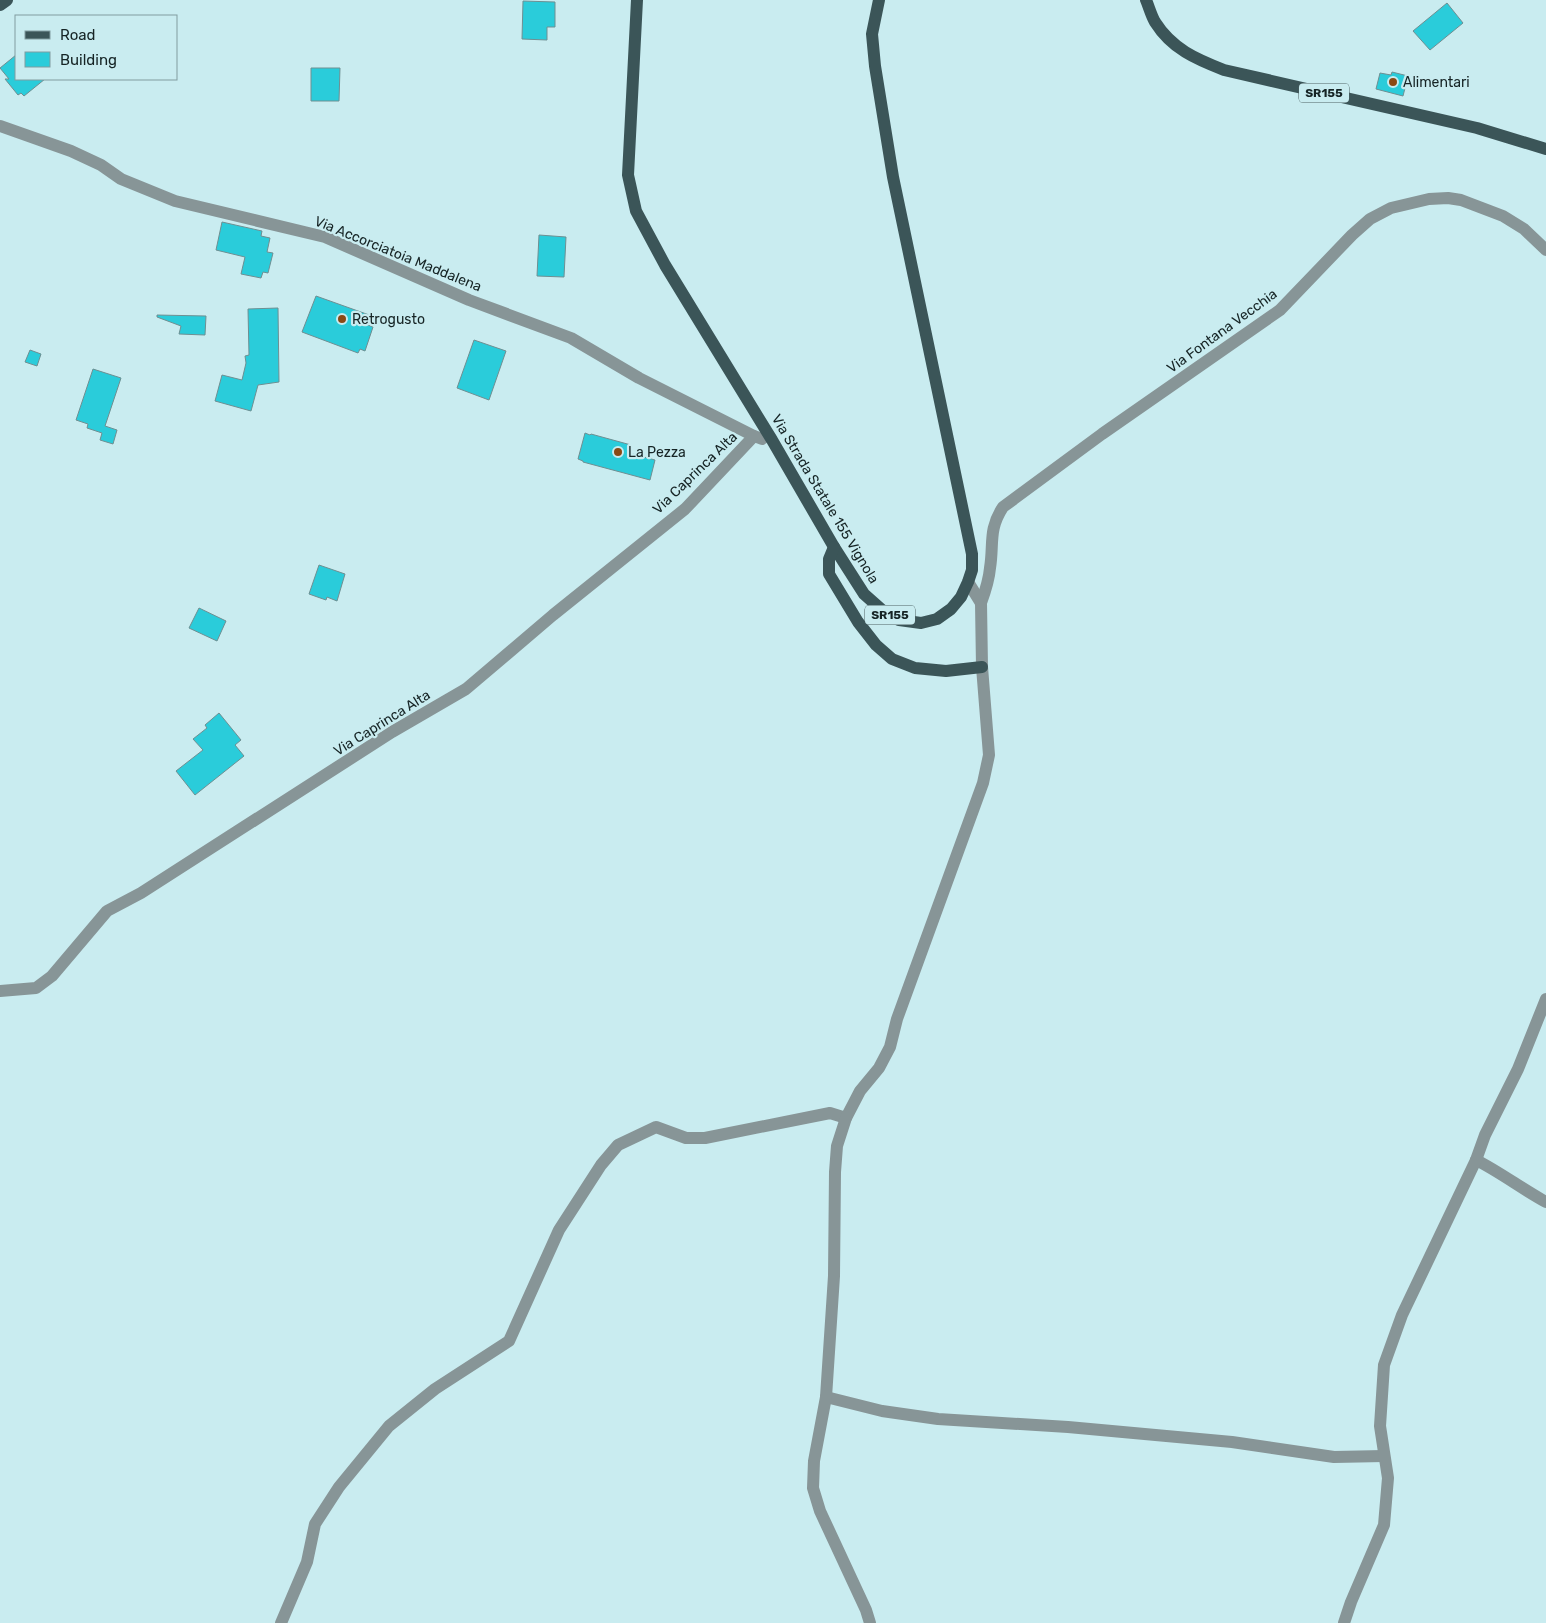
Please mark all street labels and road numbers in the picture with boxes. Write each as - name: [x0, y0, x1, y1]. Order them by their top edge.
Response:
- road number: SR155: [1299, 84, 1349, 102]
- street label: Via Accorciatoia Maddalena: [312, 213, 484, 295]
- street label: Via Fontana Vecchia: [1164, 285, 1280, 377]
- street label: Via Strada Statale 155 Vignola: [768, 411, 882, 587]
- street label: Via Caprinca Alta: [649, 428, 741, 518]
- road number: SR155: [865, 606, 915, 624]
- street label: Via Caprinca Alta: [331, 686, 433, 760]

